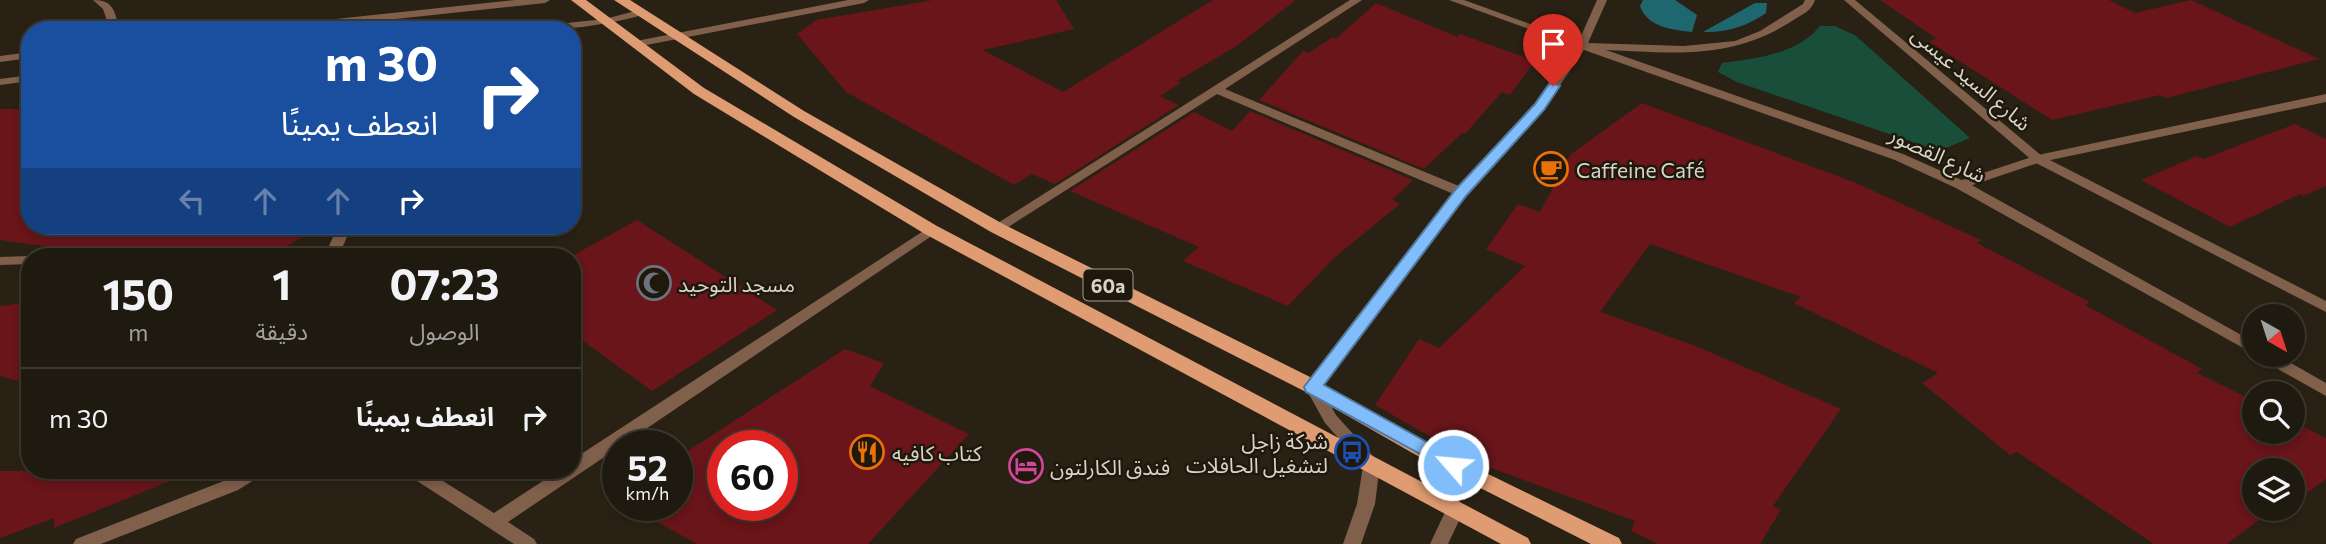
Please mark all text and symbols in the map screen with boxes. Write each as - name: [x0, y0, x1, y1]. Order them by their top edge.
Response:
- pin: [1523, 14, 1583, 86]
- street label: شارع السيد عيسى: [1905, 21, 2037, 138]
- icon: arrive: [1534, 25, 1572, 63]
- text: 30 m: [325, 31, 438, 91]
- icon: right: [462, 49, 553, 140]
- text: انعطف يمينًا: [281, 102, 438, 142]
- street label: شارع القصور: [1883, 120, 1990, 191]
- cafe icon: Caffeine Café: [1532, 150, 1570, 188]
- place label: Caffeine Café: [1576, 157, 1705, 182]
- icon: left: [173, 182, 211, 220]
- icon: ahead: [246, 182, 284, 220]
- icon: ahead: [319, 182, 357, 220]
- icon: right: [392, 182, 430, 220]
- text: 1: [272, 257, 291, 309]
- text: 07:23: [389, 257, 499, 309]
- mosque icon: مسجد التوحيد: [635, 264, 673, 302]
- text: 150: [103, 267, 174, 319]
- road number: 60a: [1084, 270, 1132, 300]
- place label: مسجد التوحيد: [678, 271, 795, 297]
- north arrow: [2242, 304, 2305, 368]
- map controls: [2242, 304, 2305, 521]
- text: دقيقة: [255, 317, 308, 345]
- text: الوصول: [409, 317, 479, 345]
- text: m: [128, 318, 148, 346]
- button: search: [2242, 381, 2305, 444]
- icon: right: [515, 398, 553, 436]
- text: انعطف يمينًا: [356, 400, 494, 431]
- text: 30 m: [49, 402, 108, 433]
- place label: شركة زاجل لتشغيل الحافلات: [1186, 428, 1328, 478]
- position arrow: [1416, 428, 1490, 502]
- speed limit sign: 60: [707, 430, 798, 521]
- restaurant icon: كتاب كافيه: [848, 433, 886, 471]
- bus stop icon: شركة زاجل لتشغيل الحافلات: [1333, 433, 1371, 471]
- place label: كتاب كافيه: [892, 440, 982, 465]
- text: 52: [627, 445, 668, 488]
- hotel icon: فندق الكارلتون: [1007, 447, 1045, 485]
- place label: فندق الكارلتون: [1050, 454, 1170, 480]
- button: layers: [2242, 458, 2305, 521]
- text: km/h: [626, 482, 669, 504]

